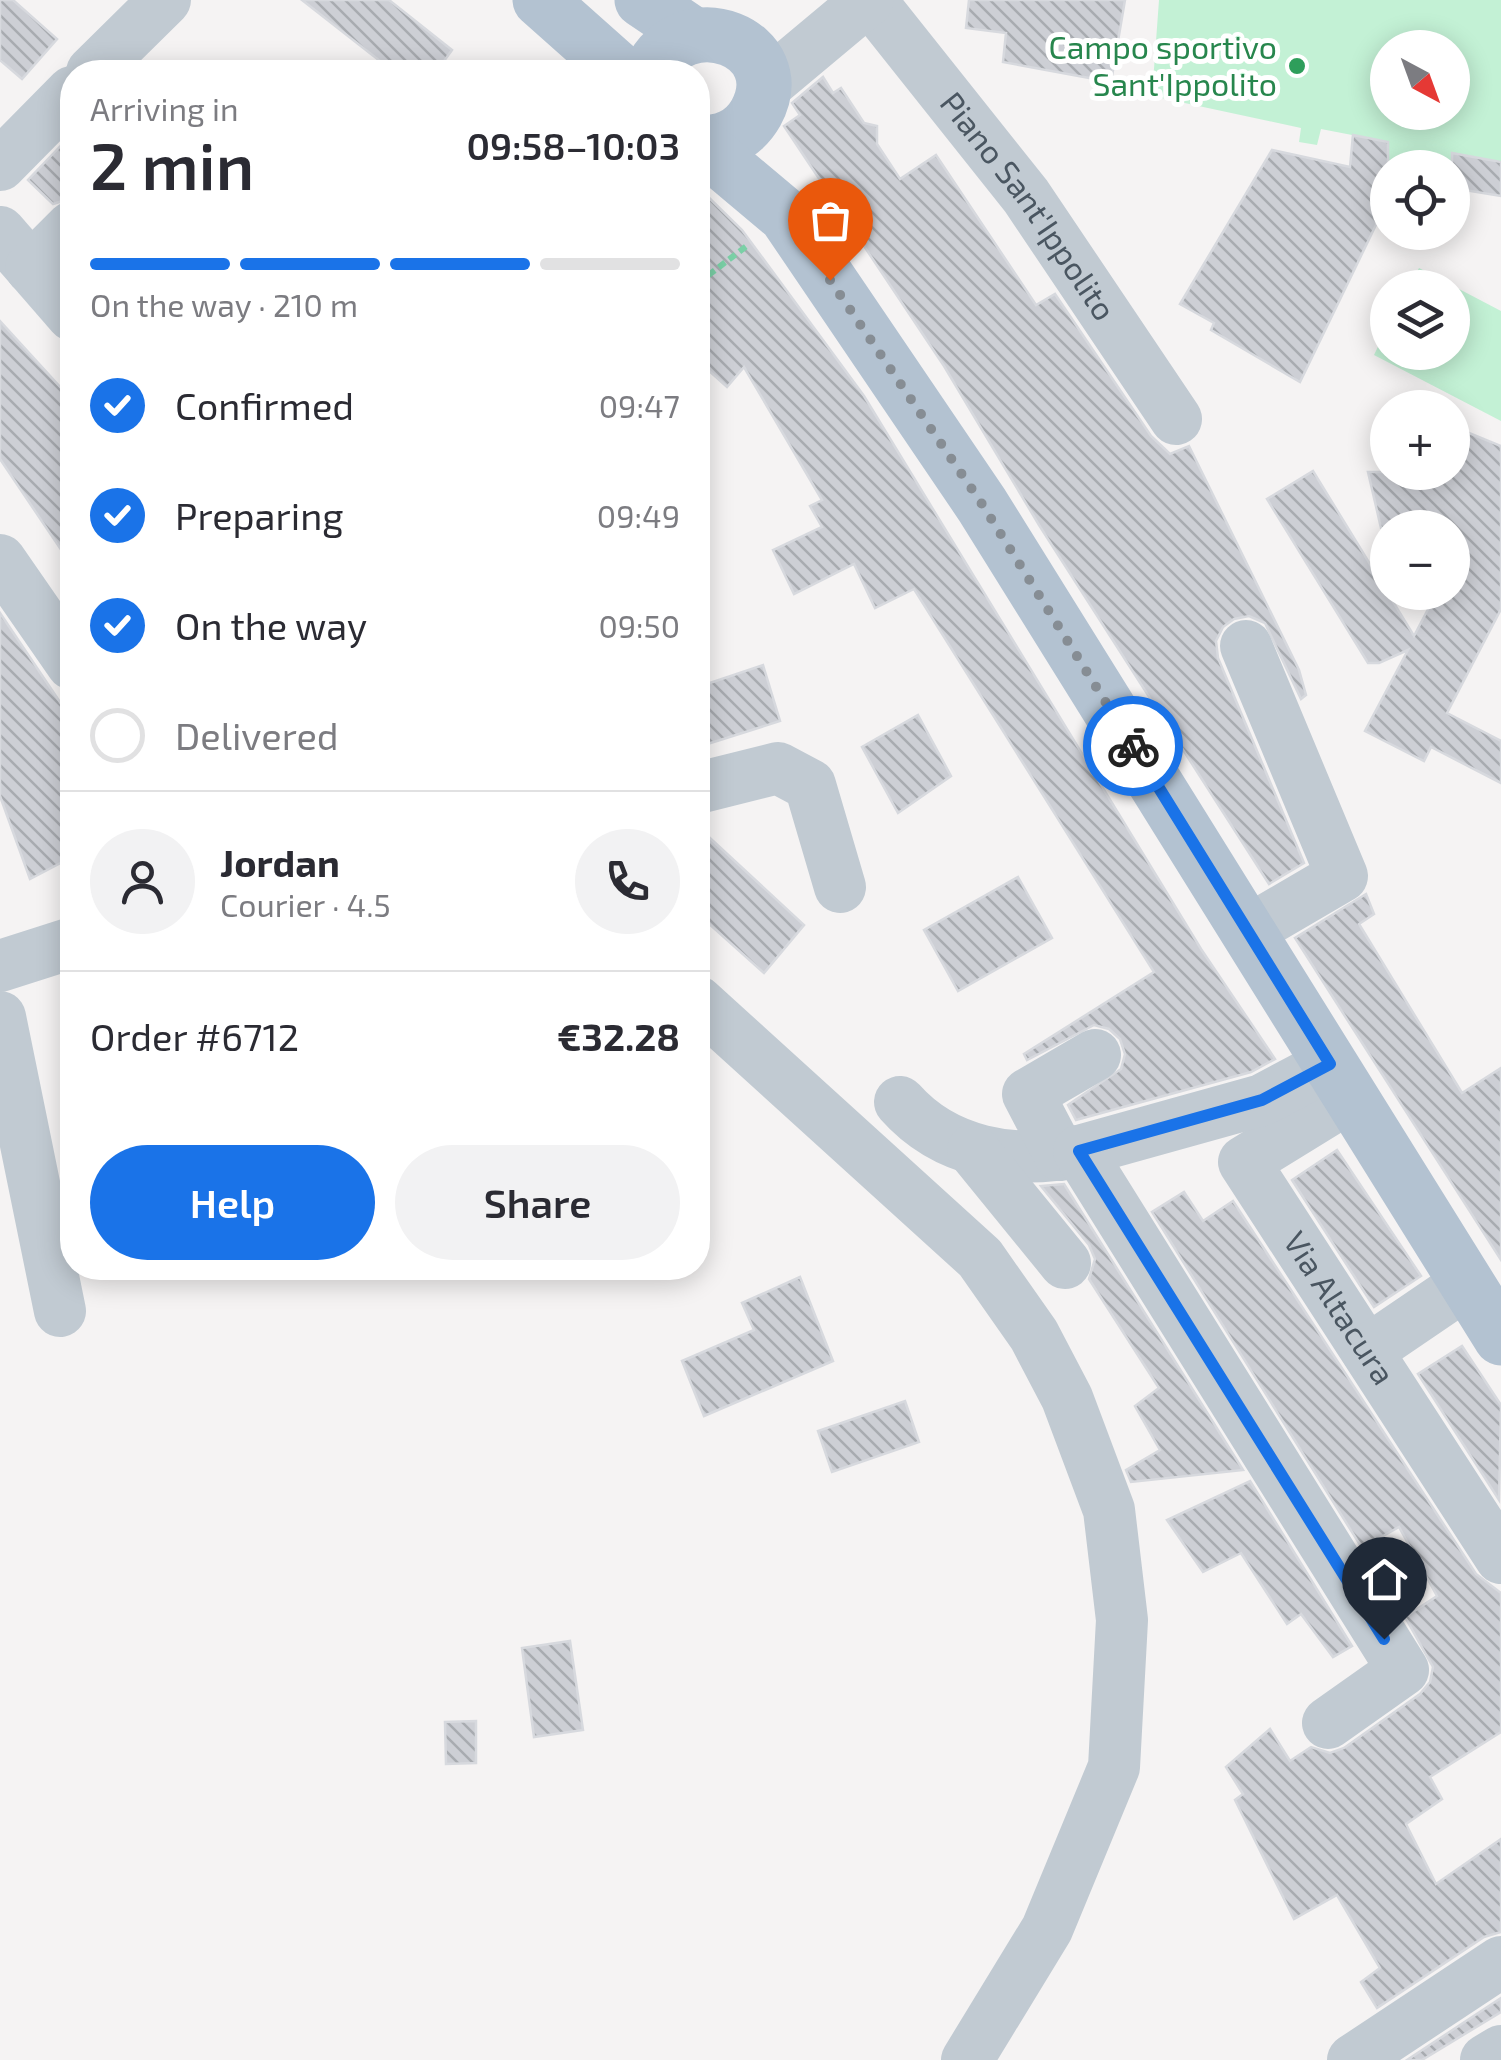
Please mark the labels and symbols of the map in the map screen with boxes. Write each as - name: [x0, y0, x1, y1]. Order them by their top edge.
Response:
- place label: Campo sportivo Sant'Ippolito: [1048, 27, 1277, 102]
- north arrow: [1370, 30, 1470, 130]
- marker: Campo sportivo Sant'Ippolito: [1286, 55, 1308, 77]
- street label: Piano Sant'Ippolito: [934, 84, 1125, 327]
- pin: [788, 178, 873, 281]
- courier: [1083, 696, 1183, 796]
- street label: Via Altacura: [1277, 1223, 1404, 1391]
- pin: [1342, 1537, 1427, 1640]

